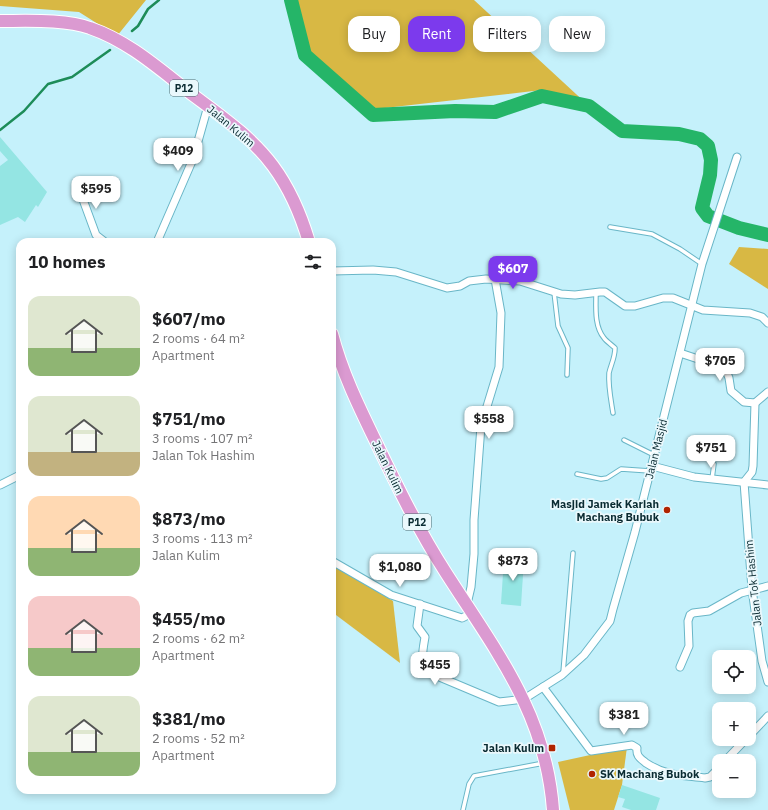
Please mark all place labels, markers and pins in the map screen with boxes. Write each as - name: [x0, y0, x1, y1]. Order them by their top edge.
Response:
- pin: $409: [154, 138, 202, 172]
- pin: $595: [72, 176, 120, 210]
- pin: $607: [489, 256, 537, 290]
- pin: $705: [696, 348, 744, 382]
- pin: $558: [465, 406, 513, 440]
- pin: $751: [687, 435, 735, 469]
- place label: Masjid Jamek Kariah Machang Bubuk: [551, 497, 660, 524]
- marker: Masjid Jamek Kariah Machang Bubuk: [662, 505, 672, 515]
- pin: $873: [489, 548, 537, 582]
- pin: $1,080: [367, 554, 433, 588]
- pin: $455: [411, 652, 459, 686]
- pin: $381: [600, 702, 648, 736]
- place label: Jalan Kulim: [483, 741, 544, 755]
- marker: Jalan Kulim: [547, 743, 557, 753]
- place label: SK Machang Bubok: [600, 767, 700, 781]
- marker: SK Machang Bubok: [587, 769, 597, 779]

